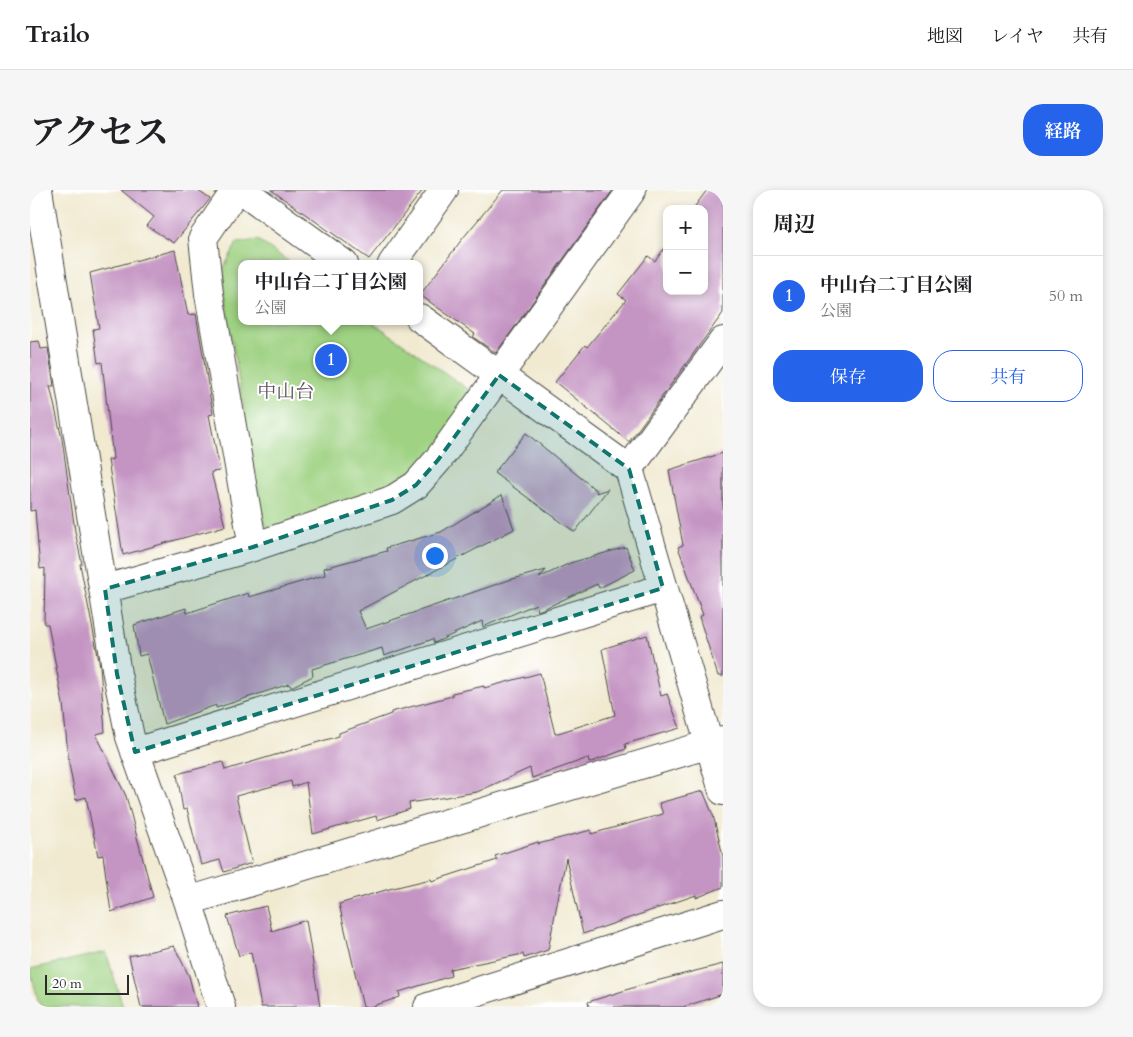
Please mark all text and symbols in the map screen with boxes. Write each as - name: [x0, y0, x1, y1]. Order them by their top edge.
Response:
- text: Trailo: [25, 18, 90, 51]
- text: 地図: [927, 24, 963, 49]
- text: レイヤ: [991, 24, 1044, 49]
- text: 共有: [1072, 24, 1108, 49]
- button: 経路: [1023, 104, 1103, 156]
- text: アクセス: [30, 109, 169, 157]
- map controls: [663, 205, 708, 295]
- button: +: [663, 205, 708, 250]
- text: 周辺: [773, 210, 815, 239]
- button: −: [663, 250, 708, 295]
- popup: [238, 260, 423, 325]
- text: 中山台二丁目公園: [254, 269, 407, 295]
- text: 中山台二丁目公園: [820, 272, 972, 298]
- text: 1: [785, 285, 793, 307]
- text: 50 m: [1049, 285, 1083, 307]
- text: 公園: [254, 297, 287, 319]
- text: 公園: [820, 300, 852, 322]
- pin: 1: [315, 341, 347, 379]
- button: 保存: [773, 350, 923, 402]
- button: 共有: [933, 350, 1083, 402]
- district label: 中山台: [257, 379, 315, 405]
- your location: [422, 543, 448, 569]
- scale bar: [45, 972, 129, 995]
- text: 20 m: [52, 974, 82, 993]

